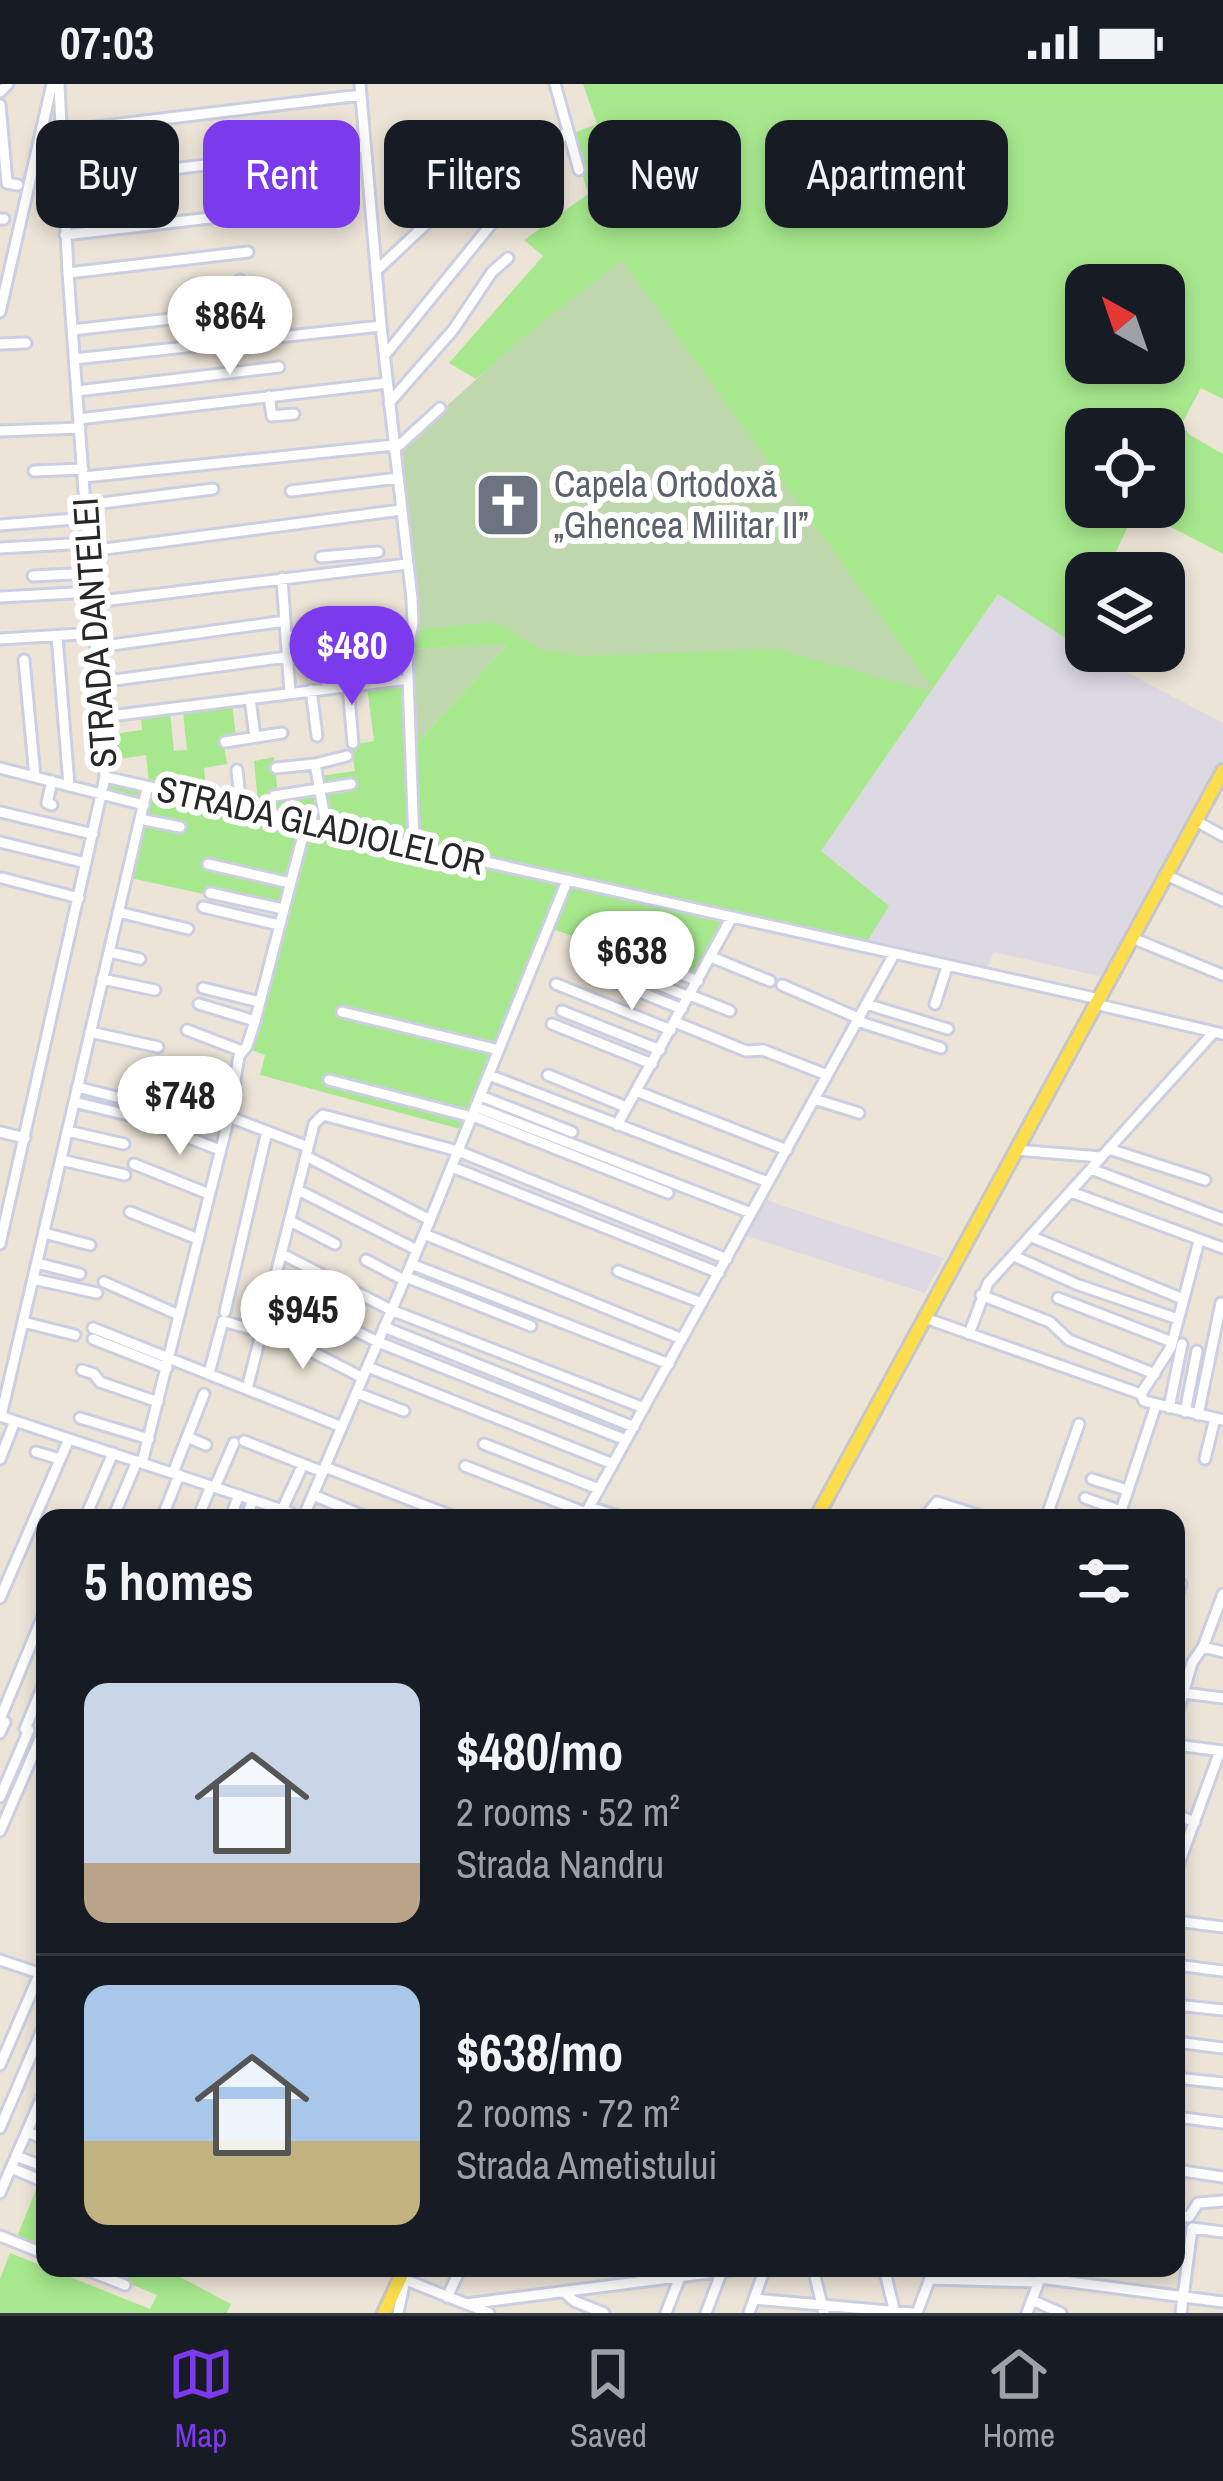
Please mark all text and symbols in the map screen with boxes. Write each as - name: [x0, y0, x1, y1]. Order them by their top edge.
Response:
- text: 07:03: [60, 12, 154, 73]
- chip: Buy: [36, 120, 179, 228]
- chip: Rent: [203, 120, 360, 228]
- chip: Filters: [384, 120, 564, 228]
- chip: New: [588, 120, 741, 228]
- chip: Apartment: [765, 120, 1008, 228]
- north arrow: [1065, 264, 1185, 384]
- map controls: [1065, 264, 1185, 672]
- pin: $864: [159, 276, 301, 378]
- text: $864: [194, 289, 266, 341]
- button: locate: [1065, 408, 1185, 528]
- place label: Capela Ortodoxă „Ghencea Militar II”: [554, 460, 808, 549]
- church icon: Capela Ortodoxă „Ghencea Militar II”: [473, 470, 543, 540]
- street label: STRADA DANTELEI: [61, 496, 127, 770]
- button: layers: [1065, 552, 1185, 672]
- pin: $480: [281, 606, 423, 708]
- text: $480: [316, 619, 388, 671]
- street label: STRADA GLADIOLELOR: [153, 764, 489, 886]
- pin: $638: [561, 911, 703, 1013]
- text: $638: [596, 924, 668, 976]
- pin: $748: [109, 1056, 251, 1158]
- text: $748: [144, 1069, 216, 1121]
- pin: $945: [232, 1270, 374, 1372]
- text: $945: [267, 1283, 339, 1335]
- text: 5 homes: [84, 1547, 254, 1616]
- icon: filters: [1071, 1548, 1137, 1614]
- text: $480/mo: [456, 1717, 623, 1786]
- icon: home: [180, 1731, 324, 1875]
- text: 2 rooms · 52 m²: [456, 1786, 680, 1838]
- text: Strada Nandru: [456, 1838, 664, 1890]
- text: $638/mo: [456, 2018, 623, 2087]
- icon: home: [180, 2033, 324, 2177]
- text: 2 rooms · 72 m²: [456, 2087, 680, 2139]
- text: Strada Ametistului: [456, 2139, 717, 2191]
- tab: Map: [168, 2341, 234, 2457]
- tab: Saved: [570, 2341, 647, 2457]
- tab: Home: [983, 2341, 1055, 2457]

